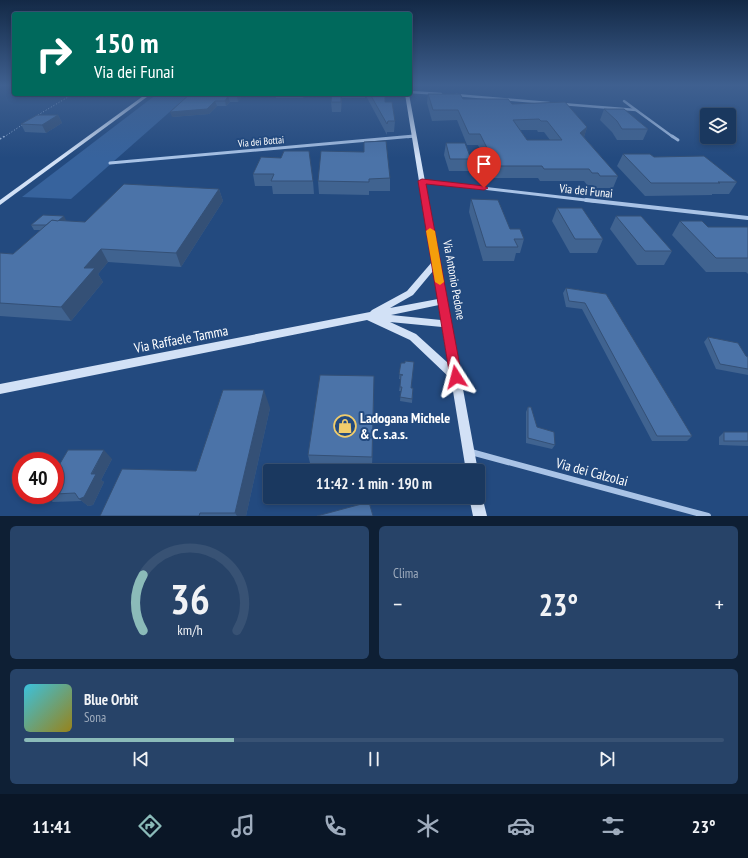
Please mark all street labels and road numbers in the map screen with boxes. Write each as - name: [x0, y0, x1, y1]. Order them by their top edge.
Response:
- street label: Via dei Bottai: [236, 133, 285, 150]
- street label: Via dei Funai: [558, 180, 614, 201]
- street label: Via Antonio Pedone: [440, 238, 469, 321]
- street label: Via Raffaele Tamma: [132, 321, 229, 357]
- street label: Via dei Calzolai: [553, 453, 630, 490]

